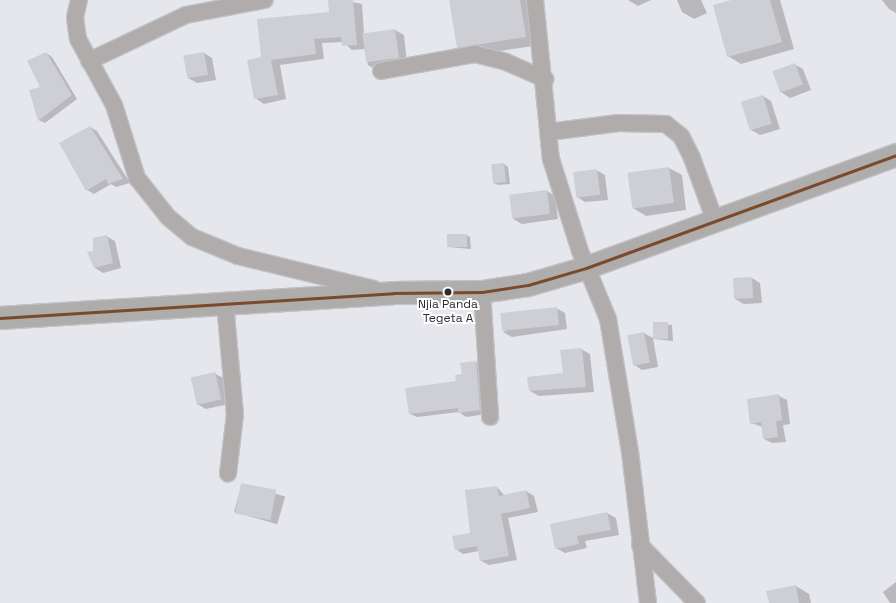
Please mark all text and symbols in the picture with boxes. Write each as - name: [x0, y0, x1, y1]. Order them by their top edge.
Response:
- marker: Njia Panda Tegeta A: [443, 287, 453, 297]
- place label: Njia Panda Tegeta A: [418, 298, 478, 326]

